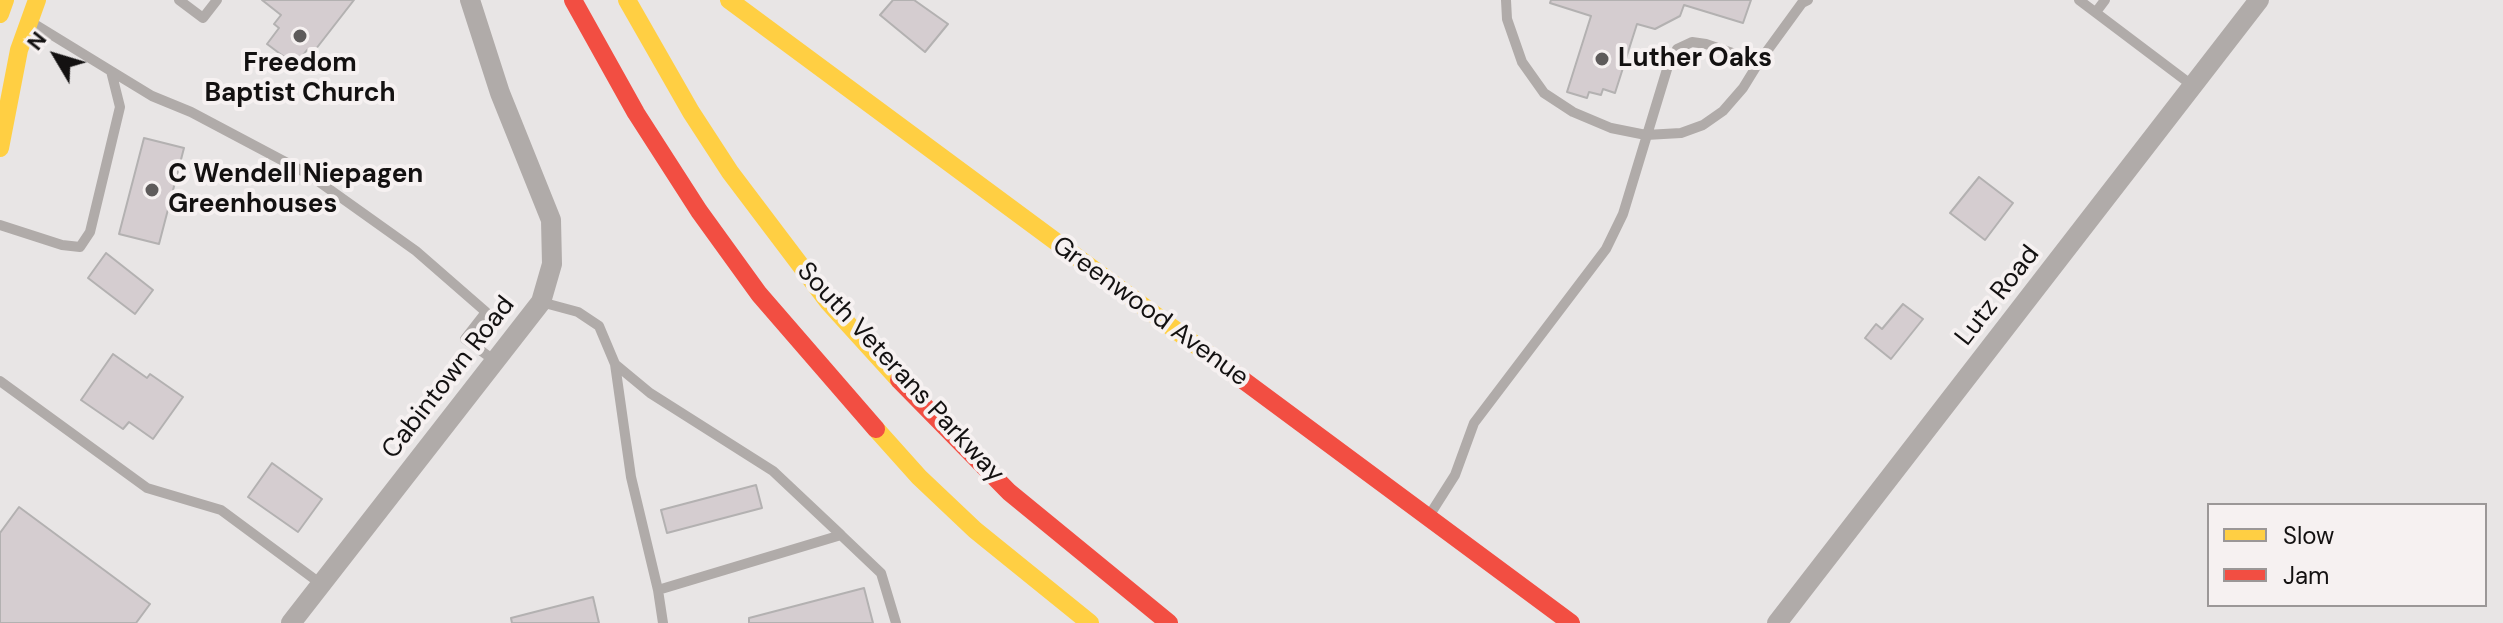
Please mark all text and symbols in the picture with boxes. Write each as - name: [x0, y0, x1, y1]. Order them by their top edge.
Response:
- north arrow: [16, 16, 96, 96]
- text: N: [20, 26, 53, 56]
- marker: Freedom Baptist Church: [291, 27, 309, 45]
- place label: Luther Oaks: [1618, 43, 1772, 75]
- place label: Freedom Baptist Church: [204, 48, 396, 110]
- marker: Luther Oaks: [1593, 50, 1611, 68]
- place label: C Wendell Niepagen Greenhouses: [168, 159, 423, 220]
- marker: C Wendell Niepagen Greenhouses: [143, 181, 161, 199]
- street label: Greenwood Avenue: [1046, 230, 1254, 394]
- street label: Lutz Road: [1949, 240, 2047, 352]
- street label: South Veterans Parkway: [790, 256, 1010, 490]
- street label: Cabintown Road: [376, 291, 522, 465]
- legend: [2207, 503, 2487, 607]
- text: Slow: [2283, 520, 2334, 551]
- text: Jam: [2283, 560, 2329, 591]

